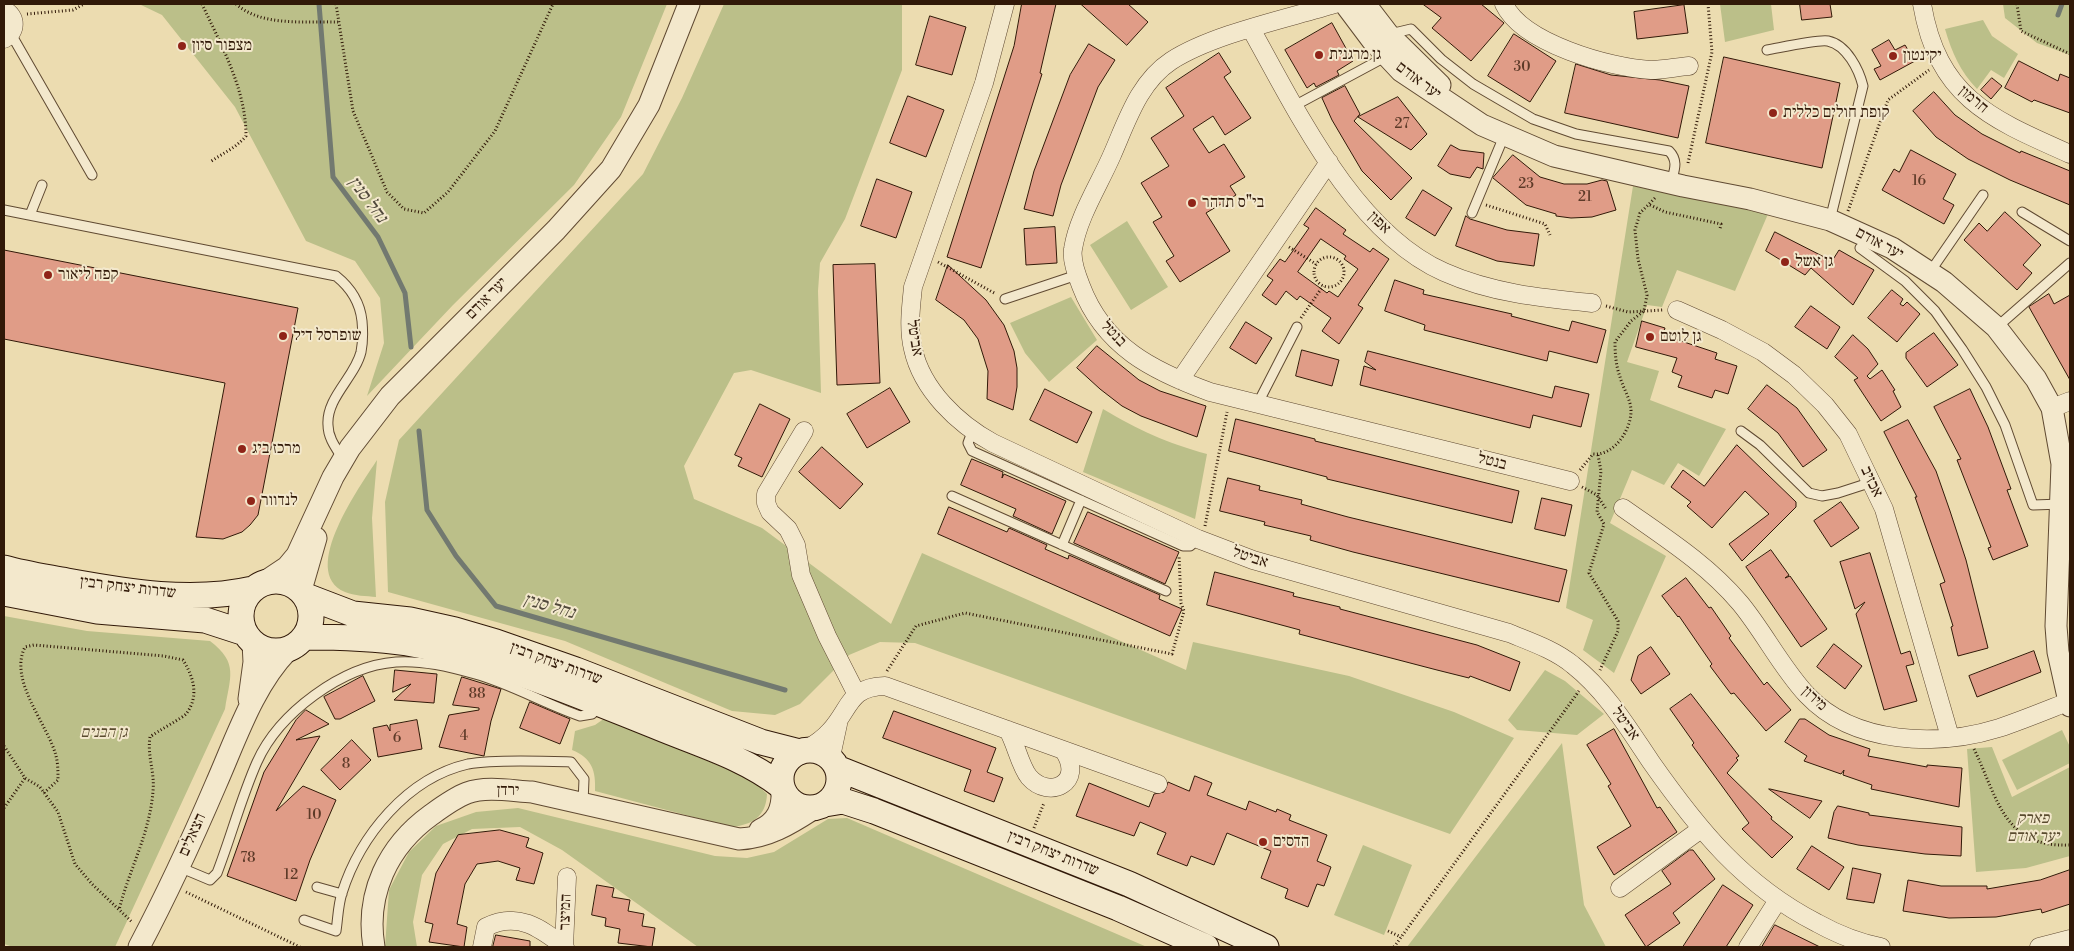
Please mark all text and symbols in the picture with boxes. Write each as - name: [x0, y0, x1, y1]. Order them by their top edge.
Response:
- place label: מצפור סיון: [192, 36, 252, 56]
- marker: מצפור סיון: [176, 40, 188, 52]
- place label: גן מרגנית: [1329, 45, 1381, 65]
- place label: יקינטון: [1903, 46, 1942, 66]
- marker: גן מרגנית: [1313, 49, 1325, 61]
- marker: יקינטון: [1887, 50, 1899, 62]
- street label: יער אודם: [1392, 58, 1444, 104]
- house number: 30: [1513, 60, 1531, 76]
- street label: חרמון: [1954, 82, 1992, 118]
- place label: קופת חולים כללית: [1783, 103, 1889, 123]
- marker: קופת חולים כללית: [1767, 107, 1779, 119]
- house number: 27: [1395, 117, 1409, 133]
- water label: נחל סנין: [343, 173, 391, 227]
- house number: 16: [1912, 174, 1926, 190]
- house number: 23: [1518, 177, 1534, 193]
- house number: 21: [1578, 190, 1592, 206]
- place label: בי"ס תדהר: [1202, 193, 1264, 213]
- marker: בי"ס תדהר: [1186, 197, 1198, 209]
- street label: אפון: [1363, 208, 1395, 238]
- street label: יער אודם: [1852, 223, 1906, 265]
- place label: גן אשל: [1795, 252, 1833, 272]
- marker: גן אשל: [1779, 256, 1791, 268]
- place label: קפה ליאור: [58, 265, 119, 285]
- marker: קפה ליאור: [42, 269, 54, 281]
- street label: יער אודם: [462, 274, 512, 324]
- street label: בנטל: [1096, 317, 1130, 351]
- street label: אביטל: [902, 318, 926, 358]
- place label: שופרסל דיל: [293, 326, 361, 346]
- place label: גן לוטם: [1660, 327, 1702, 347]
- marker: שופרסל דיל: [277, 330, 289, 342]
- marker: גן לוטם: [1644, 331, 1656, 343]
- place label: מרכז ביג: [252, 439, 301, 459]
- marker: מרכז ביג: [236, 443, 248, 455]
- street label: בנטל: [1475, 449, 1509, 475]
- street label: אכזיב: [1855, 463, 1887, 501]
- place label: לנדוור: [261, 491, 298, 511]
- marker: לנדוור: [245, 495, 257, 507]
- street label: אביטל: [1229, 543, 1271, 573]
- street label: שדרות יצחק רבין: [79, 573, 177, 603]
- water label: נחל סנין: [521, 589, 577, 625]
- street label: שדרות יצחק רבין: [507, 638, 605, 690]
- street label: מירון: [1797, 682, 1831, 716]
- house number: 88: [468, 687, 486, 703]
- street label: אביטל: [1607, 703, 1643, 745]
- park label: גן הבנים: [81, 723, 127, 743]
- house number: 4: [460, 729, 468, 745]
- house number: 6: [393, 731, 401, 747]
- house number: 8: [342, 757, 350, 773]
- street label: ירדן: [497, 781, 519, 801]
- house number: 10: [307, 808, 321, 824]
- park label: פארק יער אודם: [2007, 809, 2059, 847]
- street label: הצאלים: [175, 810, 211, 860]
- street label: שדרות יצחק רבין: [1005, 827, 1101, 881]
- place label: הדסים: [1273, 832, 1309, 852]
- marker: הדסים: [1257, 836, 1269, 848]
- house number: 78: [240, 851, 256, 867]
- house number: 12: [284, 868, 298, 884]
- street label: המיצר: [556, 893, 576, 931]

